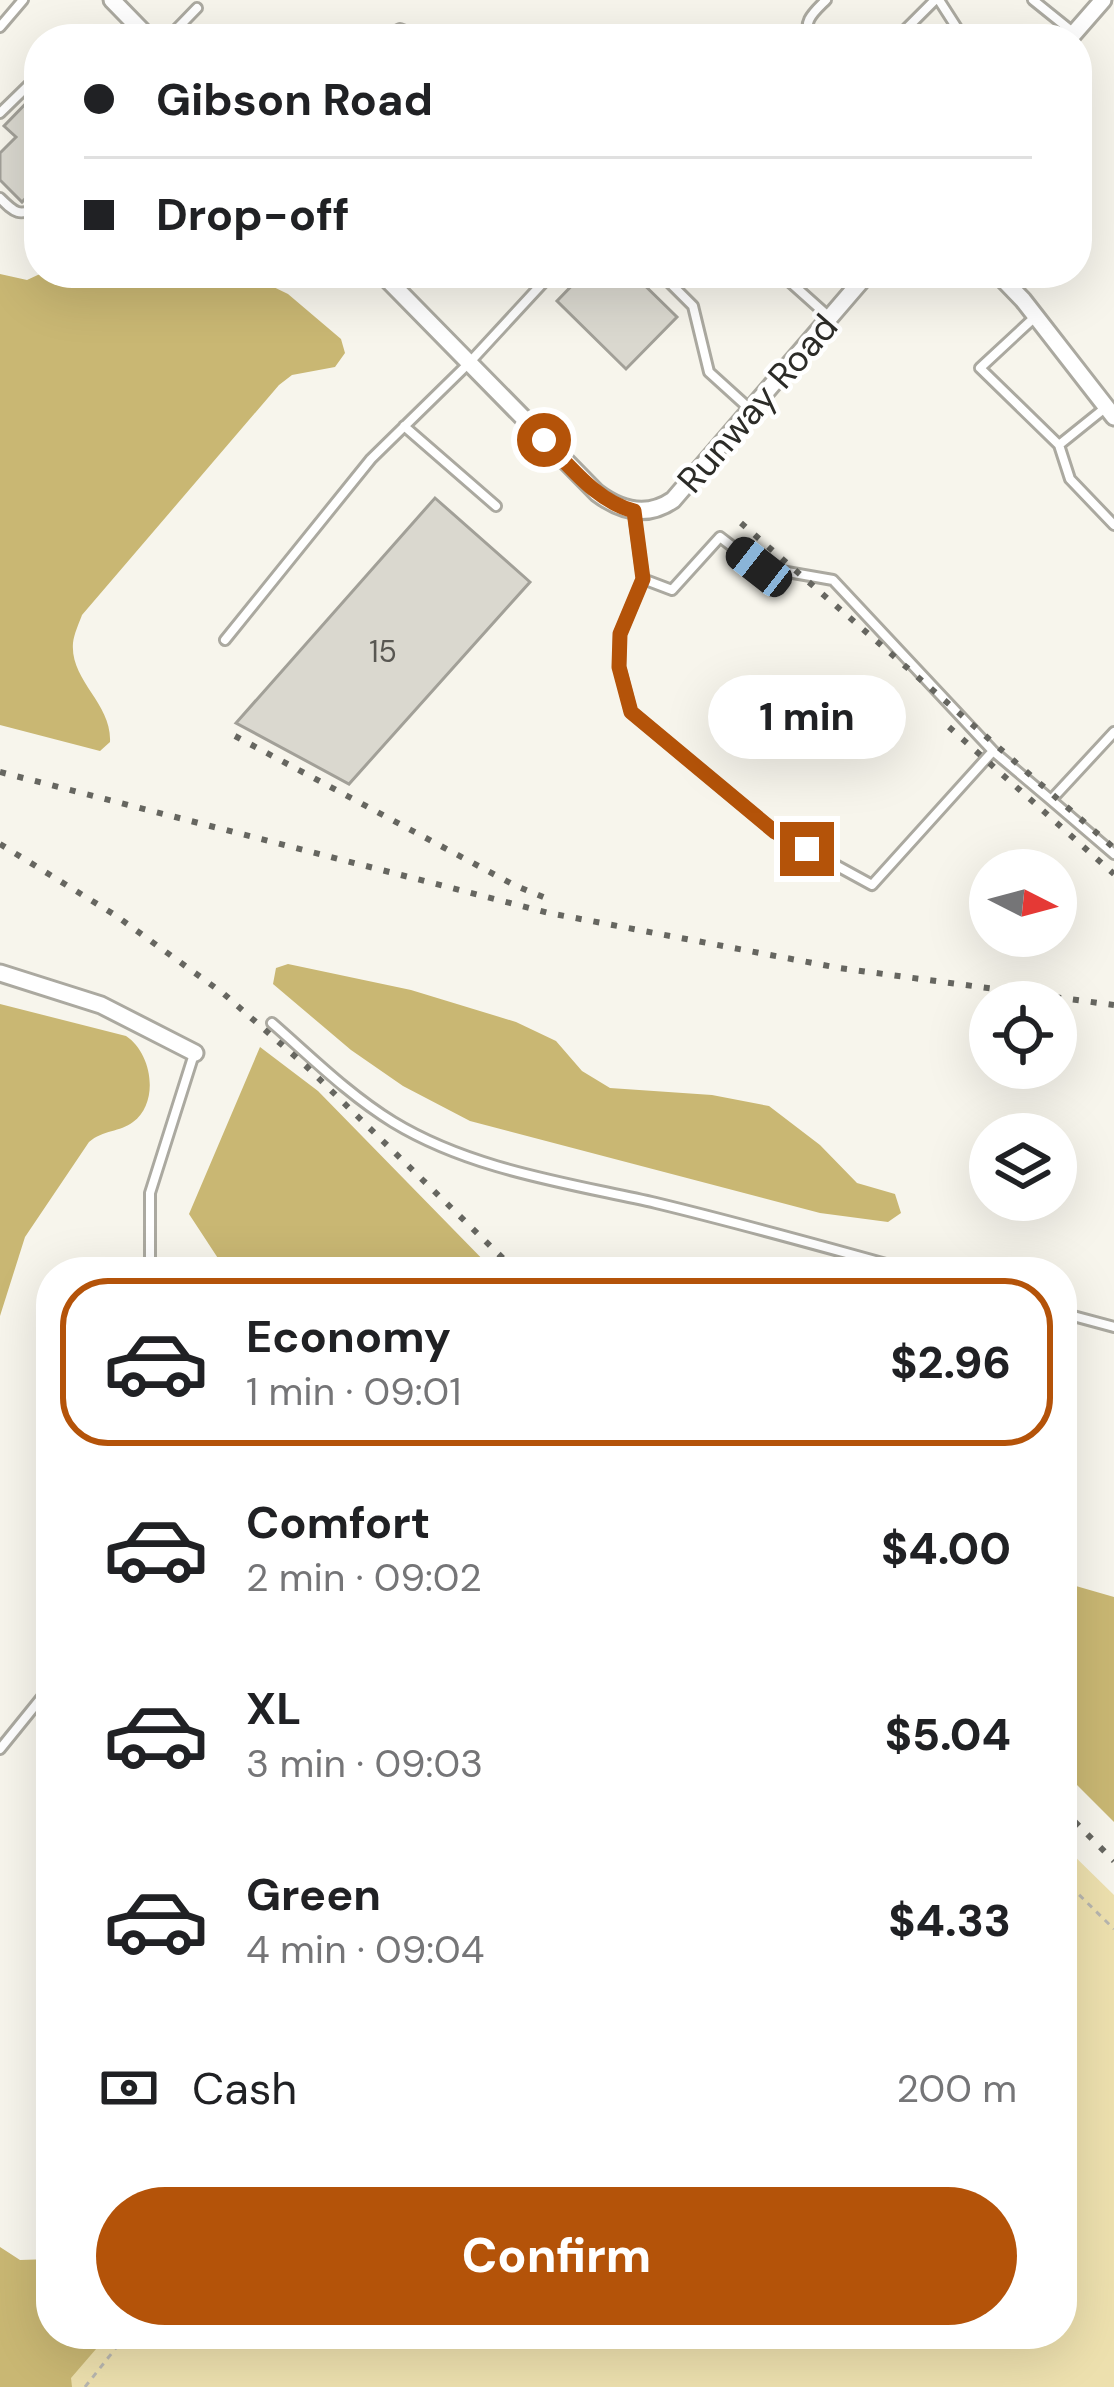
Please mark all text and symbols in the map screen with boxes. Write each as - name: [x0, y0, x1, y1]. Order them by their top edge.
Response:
- text: Gibson Road: [156, 70, 433, 129]
- text: Drop-off: [156, 185, 350, 244]
- street label: Runway Road: [667, 304, 848, 503]
- route start: [517, 413, 571, 467]
- car: [720, 531, 798, 603]
- house number: 15: [369, 632, 397, 671]
- callout: 1 min: [708, 675, 906, 759]
- text: 1 min: [759, 691, 855, 742]
- route end: [780, 822, 834, 876]
- north arrow: [969, 849, 1077, 957]
- map controls: [969, 849, 1077, 1221]
- button: locate: [969, 981, 1077, 1089]
- button: layers: [969, 1113, 1077, 1221]
- text: Economy: [246, 1307, 451, 1366]
- icon: car: [102, 1308, 210, 1416]
- text: $2.96: [890, 1333, 1011, 1392]
- text: 1 min · 09:01: [246, 1366, 461, 1417]
- text: Comfort: [246, 1493, 430, 1552]
- icon: car: [102, 1494, 210, 1602]
- text: $4.00: [881, 1519, 1011, 1578]
- text: 2 min · 09:02: [246, 1552, 482, 1603]
- text: XL: [246, 1679, 301, 1738]
- icon: car: [102, 1680, 210, 1788]
- text: $5.04: [885, 1705, 1011, 1764]
- text: 3 min · 09:03: [246, 1738, 483, 1789]
- text: Green: [246, 1865, 381, 1924]
- icon: car: [102, 1866, 210, 1974]
- text: $4.33: [888, 1891, 1011, 1950]
- text: 4 min · 09:04: [246, 1924, 484, 1975]
- icon: cash: [96, 2055, 162, 2121]
- text: Cash: [192, 2059, 297, 2118]
- text: 200 m: [896, 2063, 1017, 2114]
- button: Confirm: [96, 2187, 1017, 2325]

